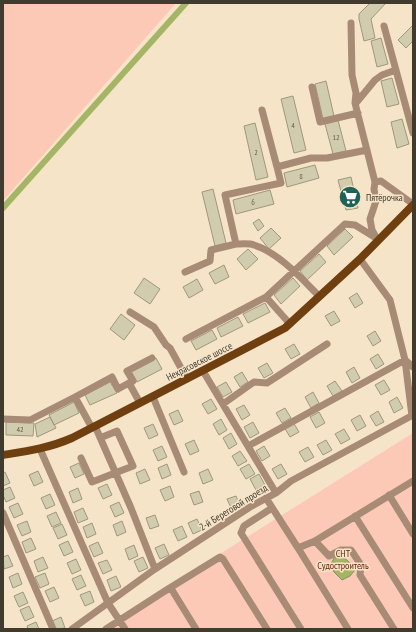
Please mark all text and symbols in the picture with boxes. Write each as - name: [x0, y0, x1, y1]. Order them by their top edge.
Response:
- house number: 4: [291, 120, 295, 130]
- house number: 12: [332, 132, 340, 142]
- house number: 2: [254, 147, 258, 157]
- house number: 8: [299, 171, 303, 181]
- supermarket icon: Пятёрочка: [337, 184, 363, 210]
- place label: Пятёрочка: [366, 191, 403, 204]
- house number: 6: [251, 197, 255, 207]
- street label: Некрасовское шоссе: [164, 339, 234, 384]
- house number: 42: [16, 424, 24, 434]
- street label: 2-й Береговой проезд: [197, 481, 270, 534]
- park label: СНТ Судостроитель: [317, 547, 369, 572]

